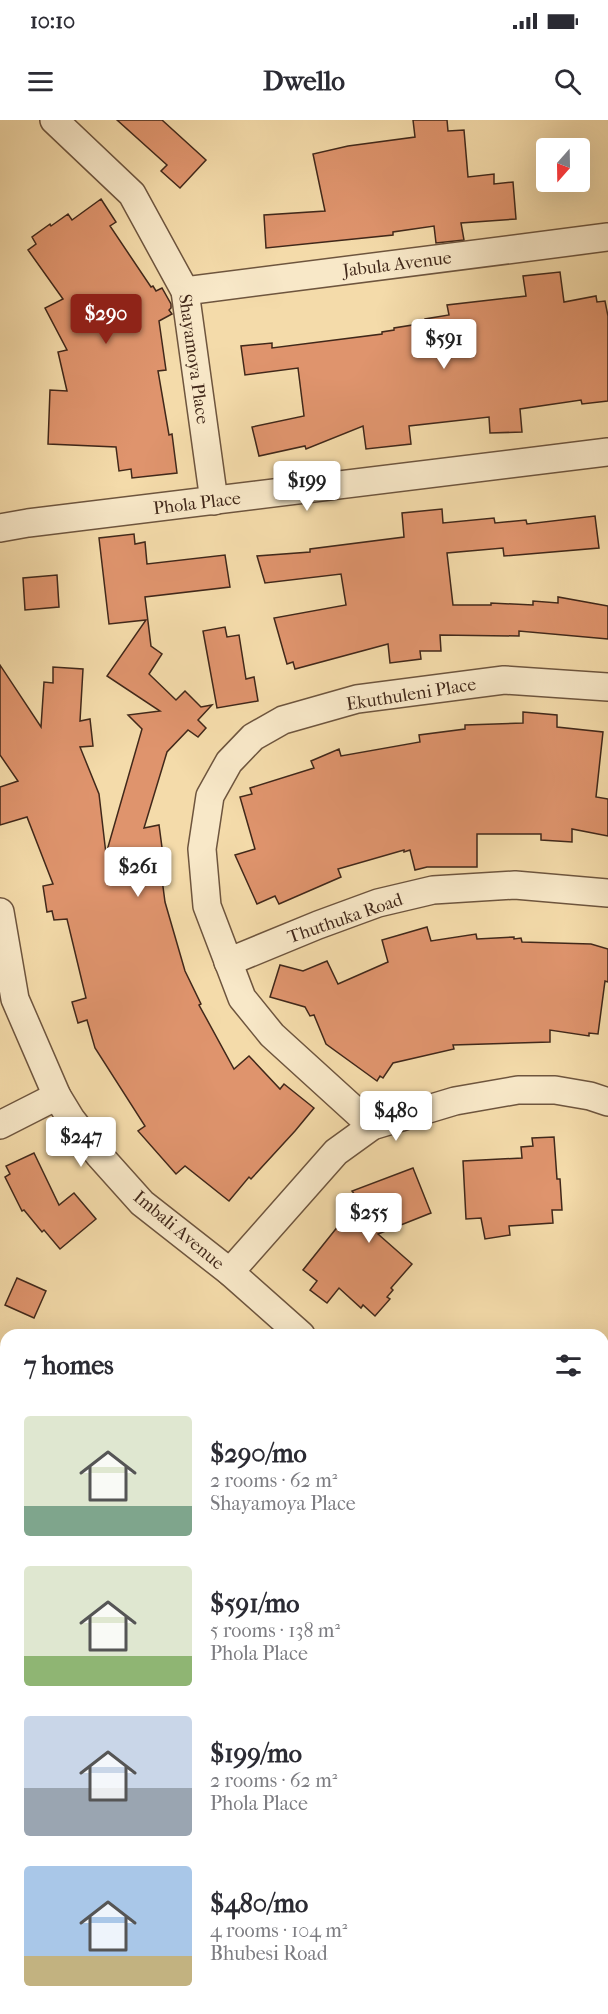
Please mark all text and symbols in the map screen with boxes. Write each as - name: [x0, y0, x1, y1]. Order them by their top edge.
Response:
- text: 10:10: [30, 8, 75, 34]
- icon: menu: [24, 65, 57, 98]
- text: Dwello: [263, 65, 345, 97]
- icon: search: [551, 65, 584, 98]
- north arrow: [536, 138, 590, 192]
- map controls: [536, 138, 590, 192]
- street label: Jabula Avenue: [339, 247, 453, 282]
- street label: Shayamoya Place: [174, 293, 213, 426]
- pin: $290: [70, 294, 142, 345]
- text: $290: [85, 302, 127, 325]
- pin: $591: [408, 319, 480, 370]
- text: $591: [425, 327, 463, 350]
- pin: $199: [271, 461, 343, 512]
- text: $199: [287, 469, 327, 492]
- street label: Phola Place: [152, 488, 242, 519]
- street label: Ekuthuleni Place: [345, 674, 478, 715]
- pin: $261: [102, 847, 174, 898]
- text: $261: [118, 855, 158, 878]
- street label: Thuthuka Road: [285, 889, 406, 948]
- pin: $480: [360, 1091, 432, 1142]
- text: $480: [374, 1099, 418, 1122]
- pin: $247: [45, 1117, 117, 1168]
- text: $247: [60, 1125, 102, 1148]
- street label: Imbali Avenue: [129, 1186, 228, 1274]
- pin: $255: [333, 1193, 405, 1244]
- text: $255: [350, 1201, 388, 1224]
- icon: filters: [552, 1349, 585, 1382]
- text: 7 homes: [24, 1350, 114, 1381]
- text: $290/mo: [210, 1438, 307, 1469]
- icon: home: [72, 1440, 144, 1512]
- text: 2 rooms · 62 m²: [210, 1469, 337, 1492]
- text: Shayamoya Place: [210, 1492, 356, 1515]
- text: $591/mo: [210, 1588, 300, 1619]
- icon: home: [72, 1590, 144, 1662]
- text: 5 rooms · 138 m²: [210, 1619, 340, 1642]
- text: Phola Place: [210, 1642, 308, 1665]
- text: $199/mo: [210, 1738, 302, 1769]
- icon: home: [72, 1740, 144, 1812]
- text: 2 rooms · 62 m²: [210, 1769, 337, 1792]
- text: Phola Place: [210, 1792, 308, 1815]
- text: $480/mo: [210, 1888, 308, 1919]
- icon: home: [72, 1890, 144, 1962]
- text: 4 rooms · 104 m²: [210, 1919, 348, 1942]
- text: Bhubesi Road: [210, 1942, 328, 1965]

